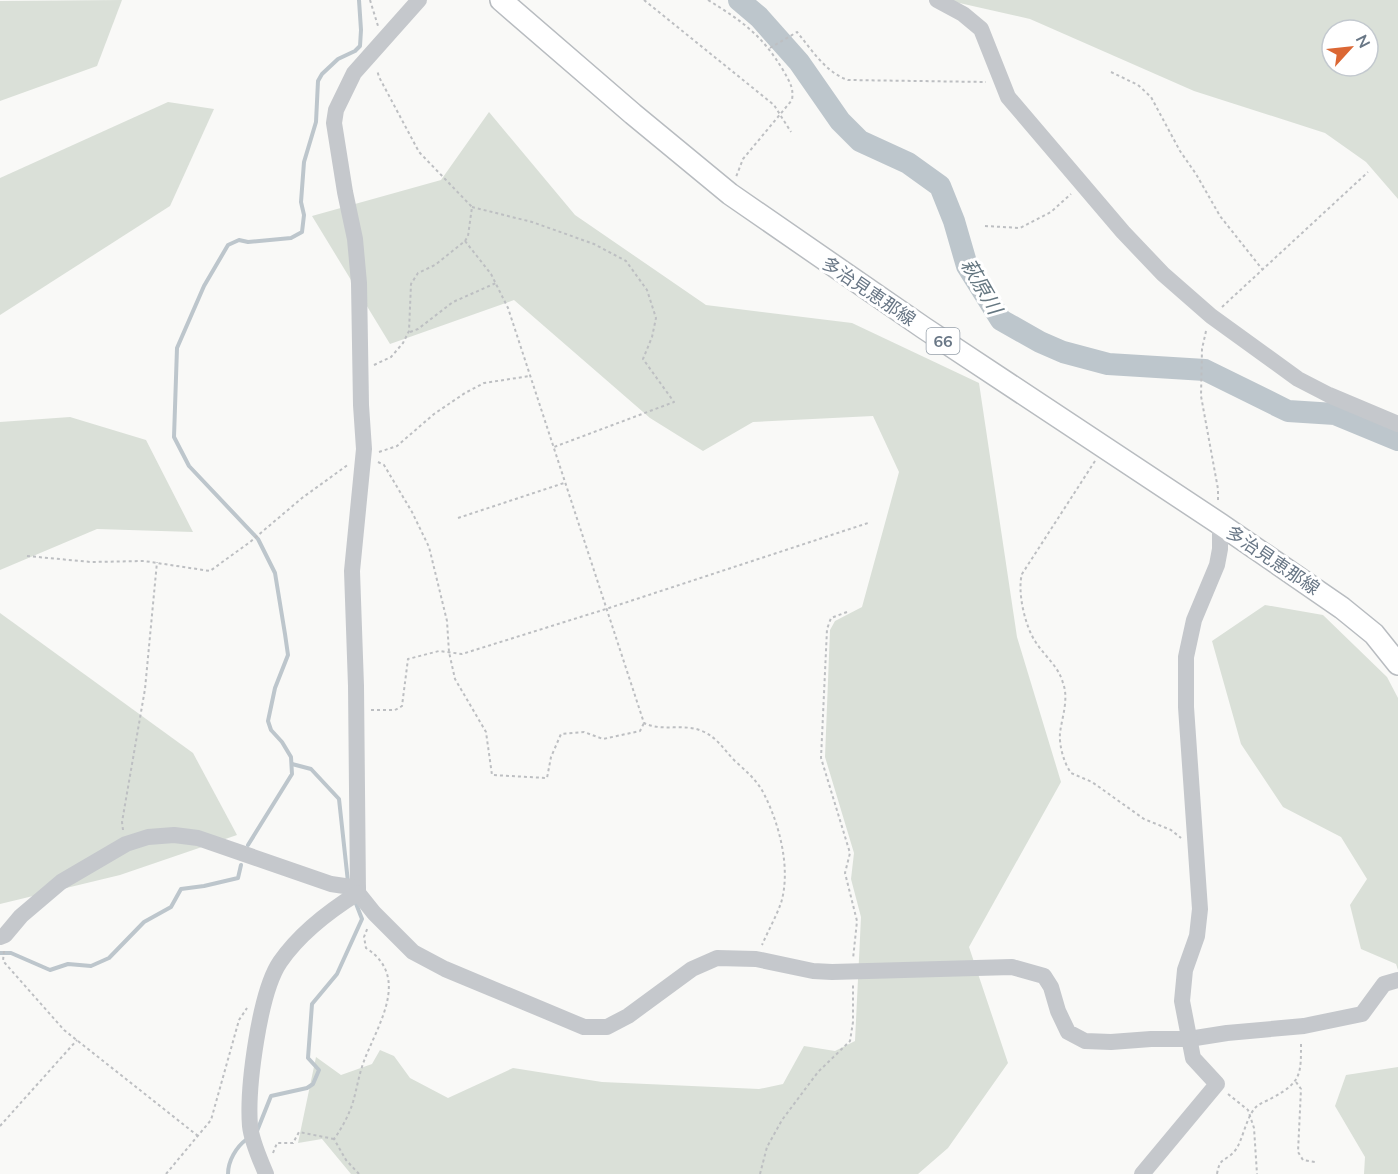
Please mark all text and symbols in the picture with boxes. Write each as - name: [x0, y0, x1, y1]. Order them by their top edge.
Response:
- north arrow: [1320, 18, 1380, 78]
- text: N: [1352, 31, 1375, 51]
- street label: 多治見恵那線: [818, 251, 920, 331]
- water label: 萩原川: [956, 254, 1009, 320]
- road number: 66: [926, 328, 960, 354]
- street label: 多治見恵那線: [1222, 520, 1324, 600]

